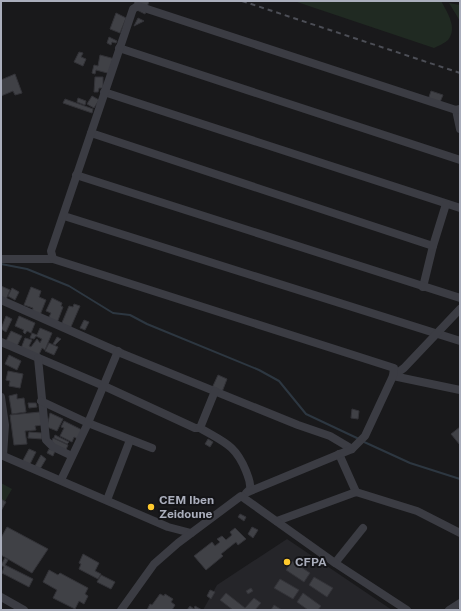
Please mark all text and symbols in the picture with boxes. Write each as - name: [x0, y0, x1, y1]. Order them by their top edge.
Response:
- place label: CEM Iben Zeidoune: [159, 493, 214, 521]
- marker: CEM Iben Zeidoune: [146, 502, 156, 512]
- place label: CFPA: [295, 555, 327, 569]
- marker: CFPA: [282, 557, 292, 567]

